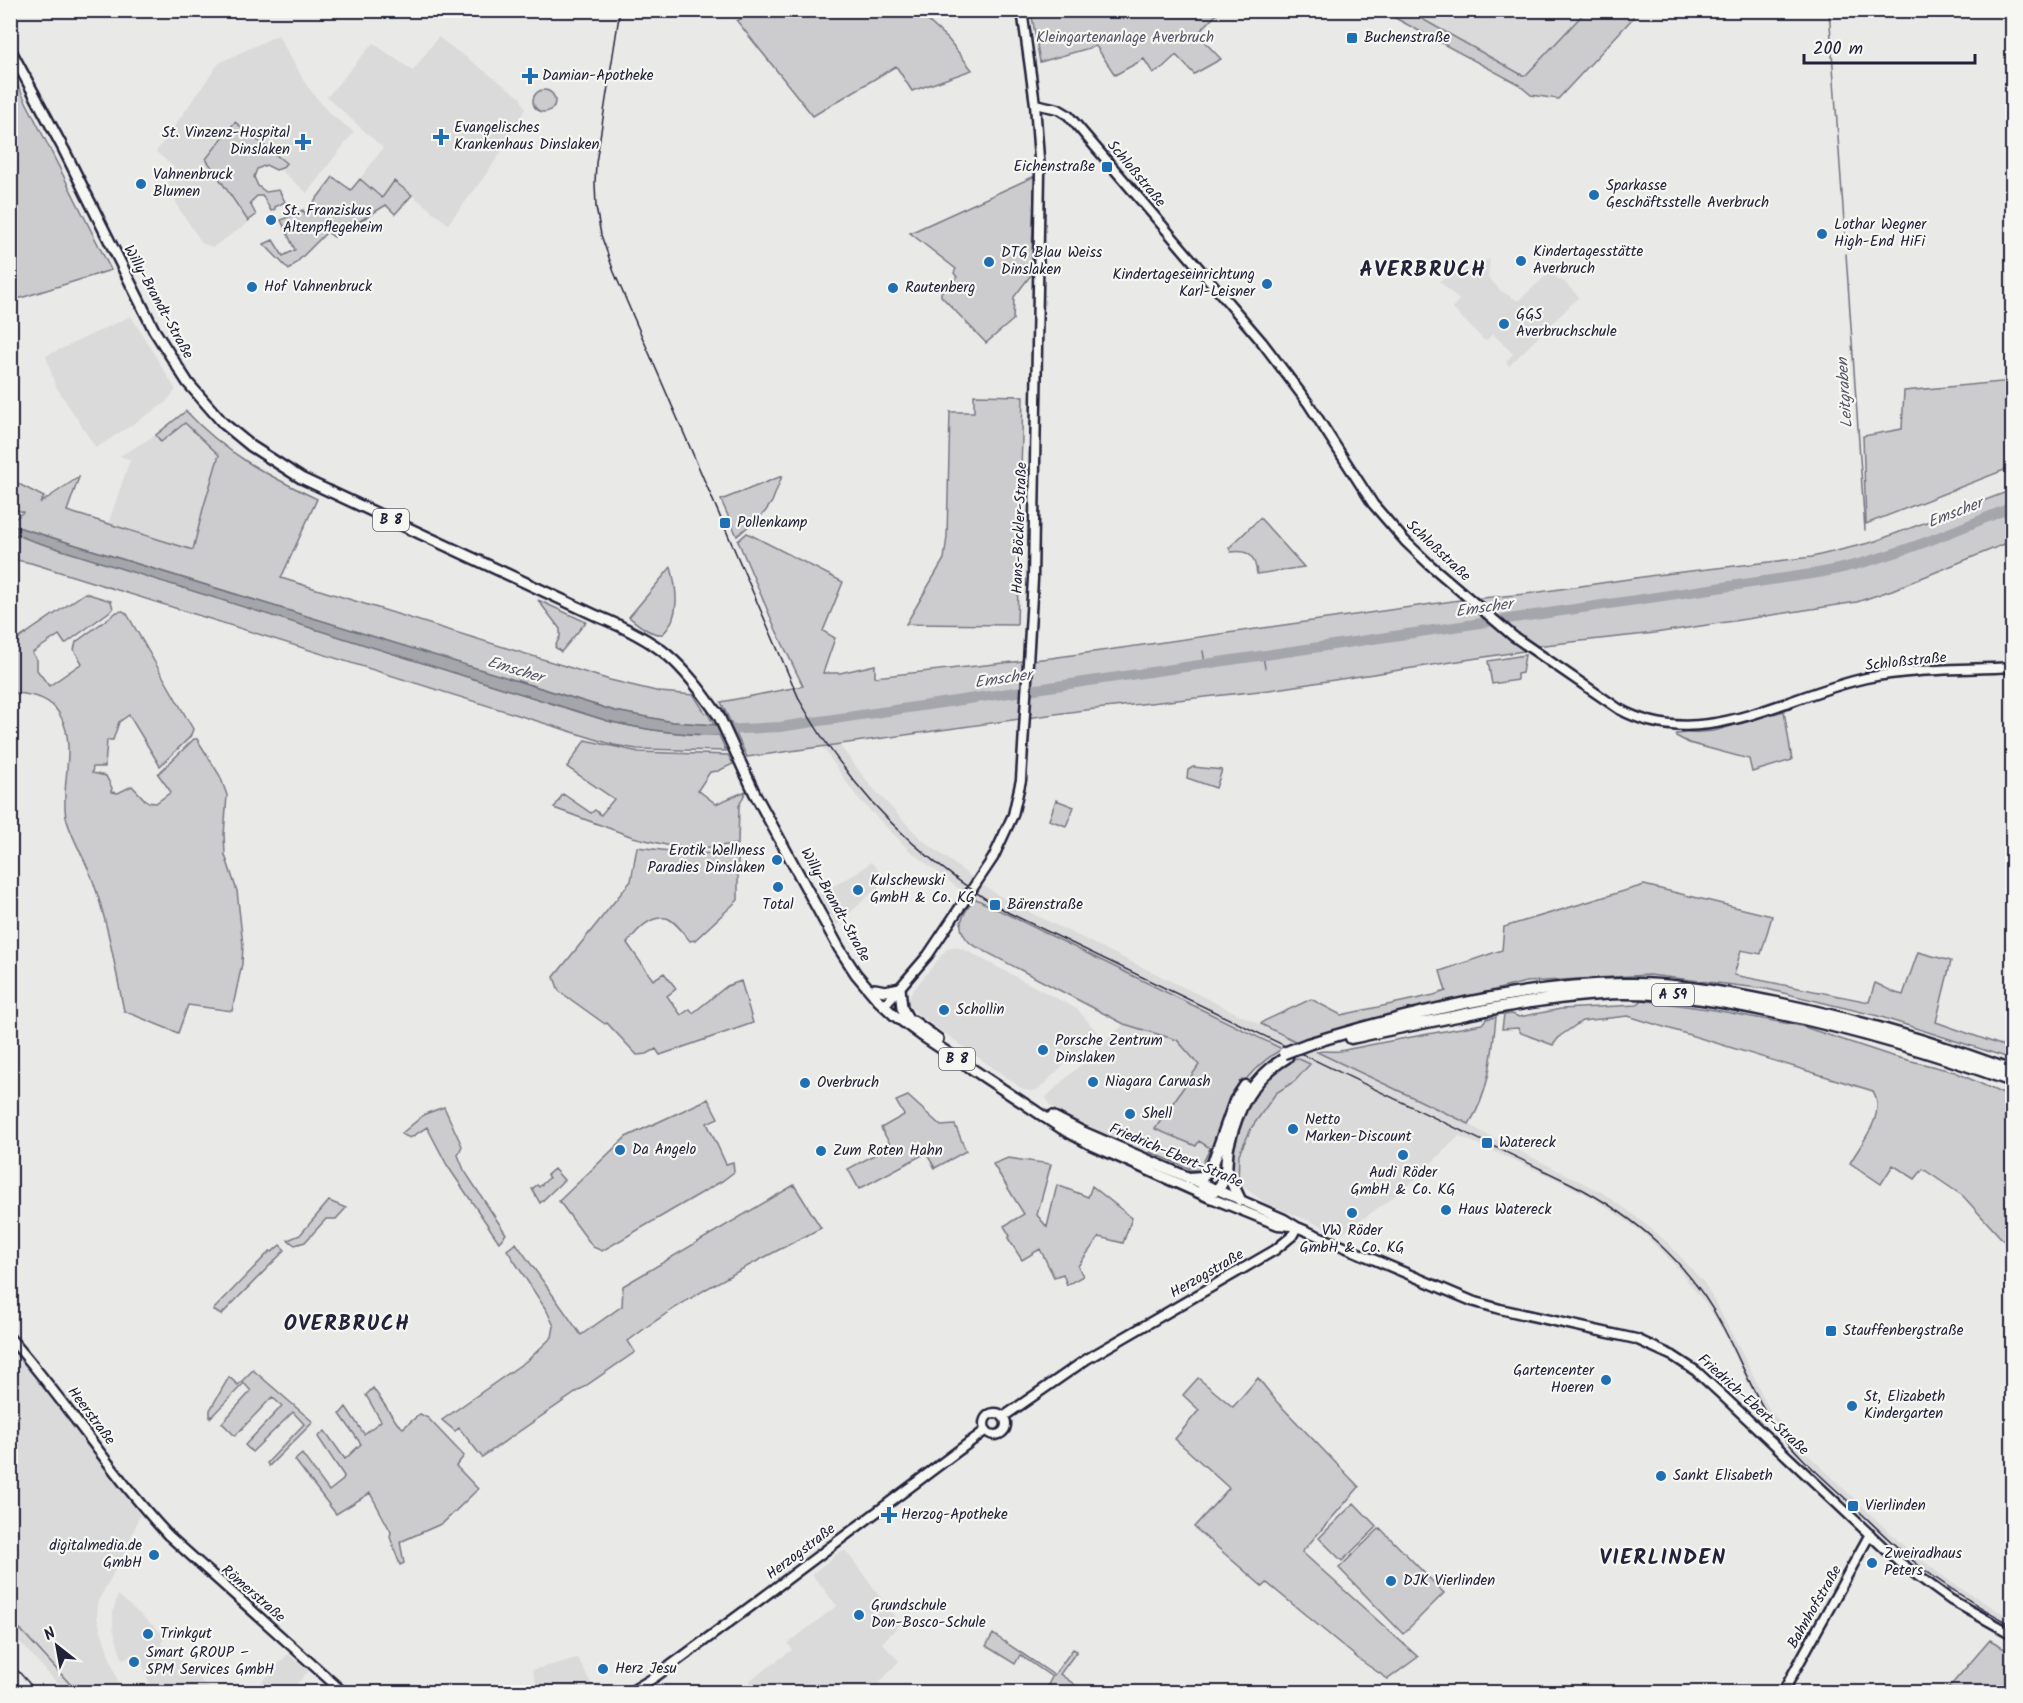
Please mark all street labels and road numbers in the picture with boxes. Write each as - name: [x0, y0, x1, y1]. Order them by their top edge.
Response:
- street label: Schloßstraße: [1101, 135, 1172, 213]
- street label: Willy-Brandt-Straße: [117, 240, 200, 364]
- street label: Hans-Böckler-Straße: [1006, 461, 1034, 594]
- road number: B 8: [373, 509, 409, 531]
- street label: Schloßstraße: [1400, 514, 1476, 588]
- street label: Schloßstraße: [1864, 646, 1948, 678]
- street label: Willy-Brandt-Straße: [794, 843, 877, 967]
- road number: A 59: [1652, 984, 1694, 1006]
- road number: B 8: [939, 1048, 975, 1070]
- street label: Friedrich-Ebert-Straße: [1105, 1117, 1247, 1195]
- street label: Herzogstraße: [1165, 1243, 1249, 1305]
- street label: Friedrich-Ebert-Straße: [1692, 1348, 1814, 1462]
- street label: Heerstraße: [61, 1382, 121, 1451]
- street label: Herzogstraße: [761, 1518, 841, 1586]
- street label: Römerstraße: [215, 1559, 291, 1629]
- street label: Bahnhofstraße: [1781, 1561, 1849, 1653]

